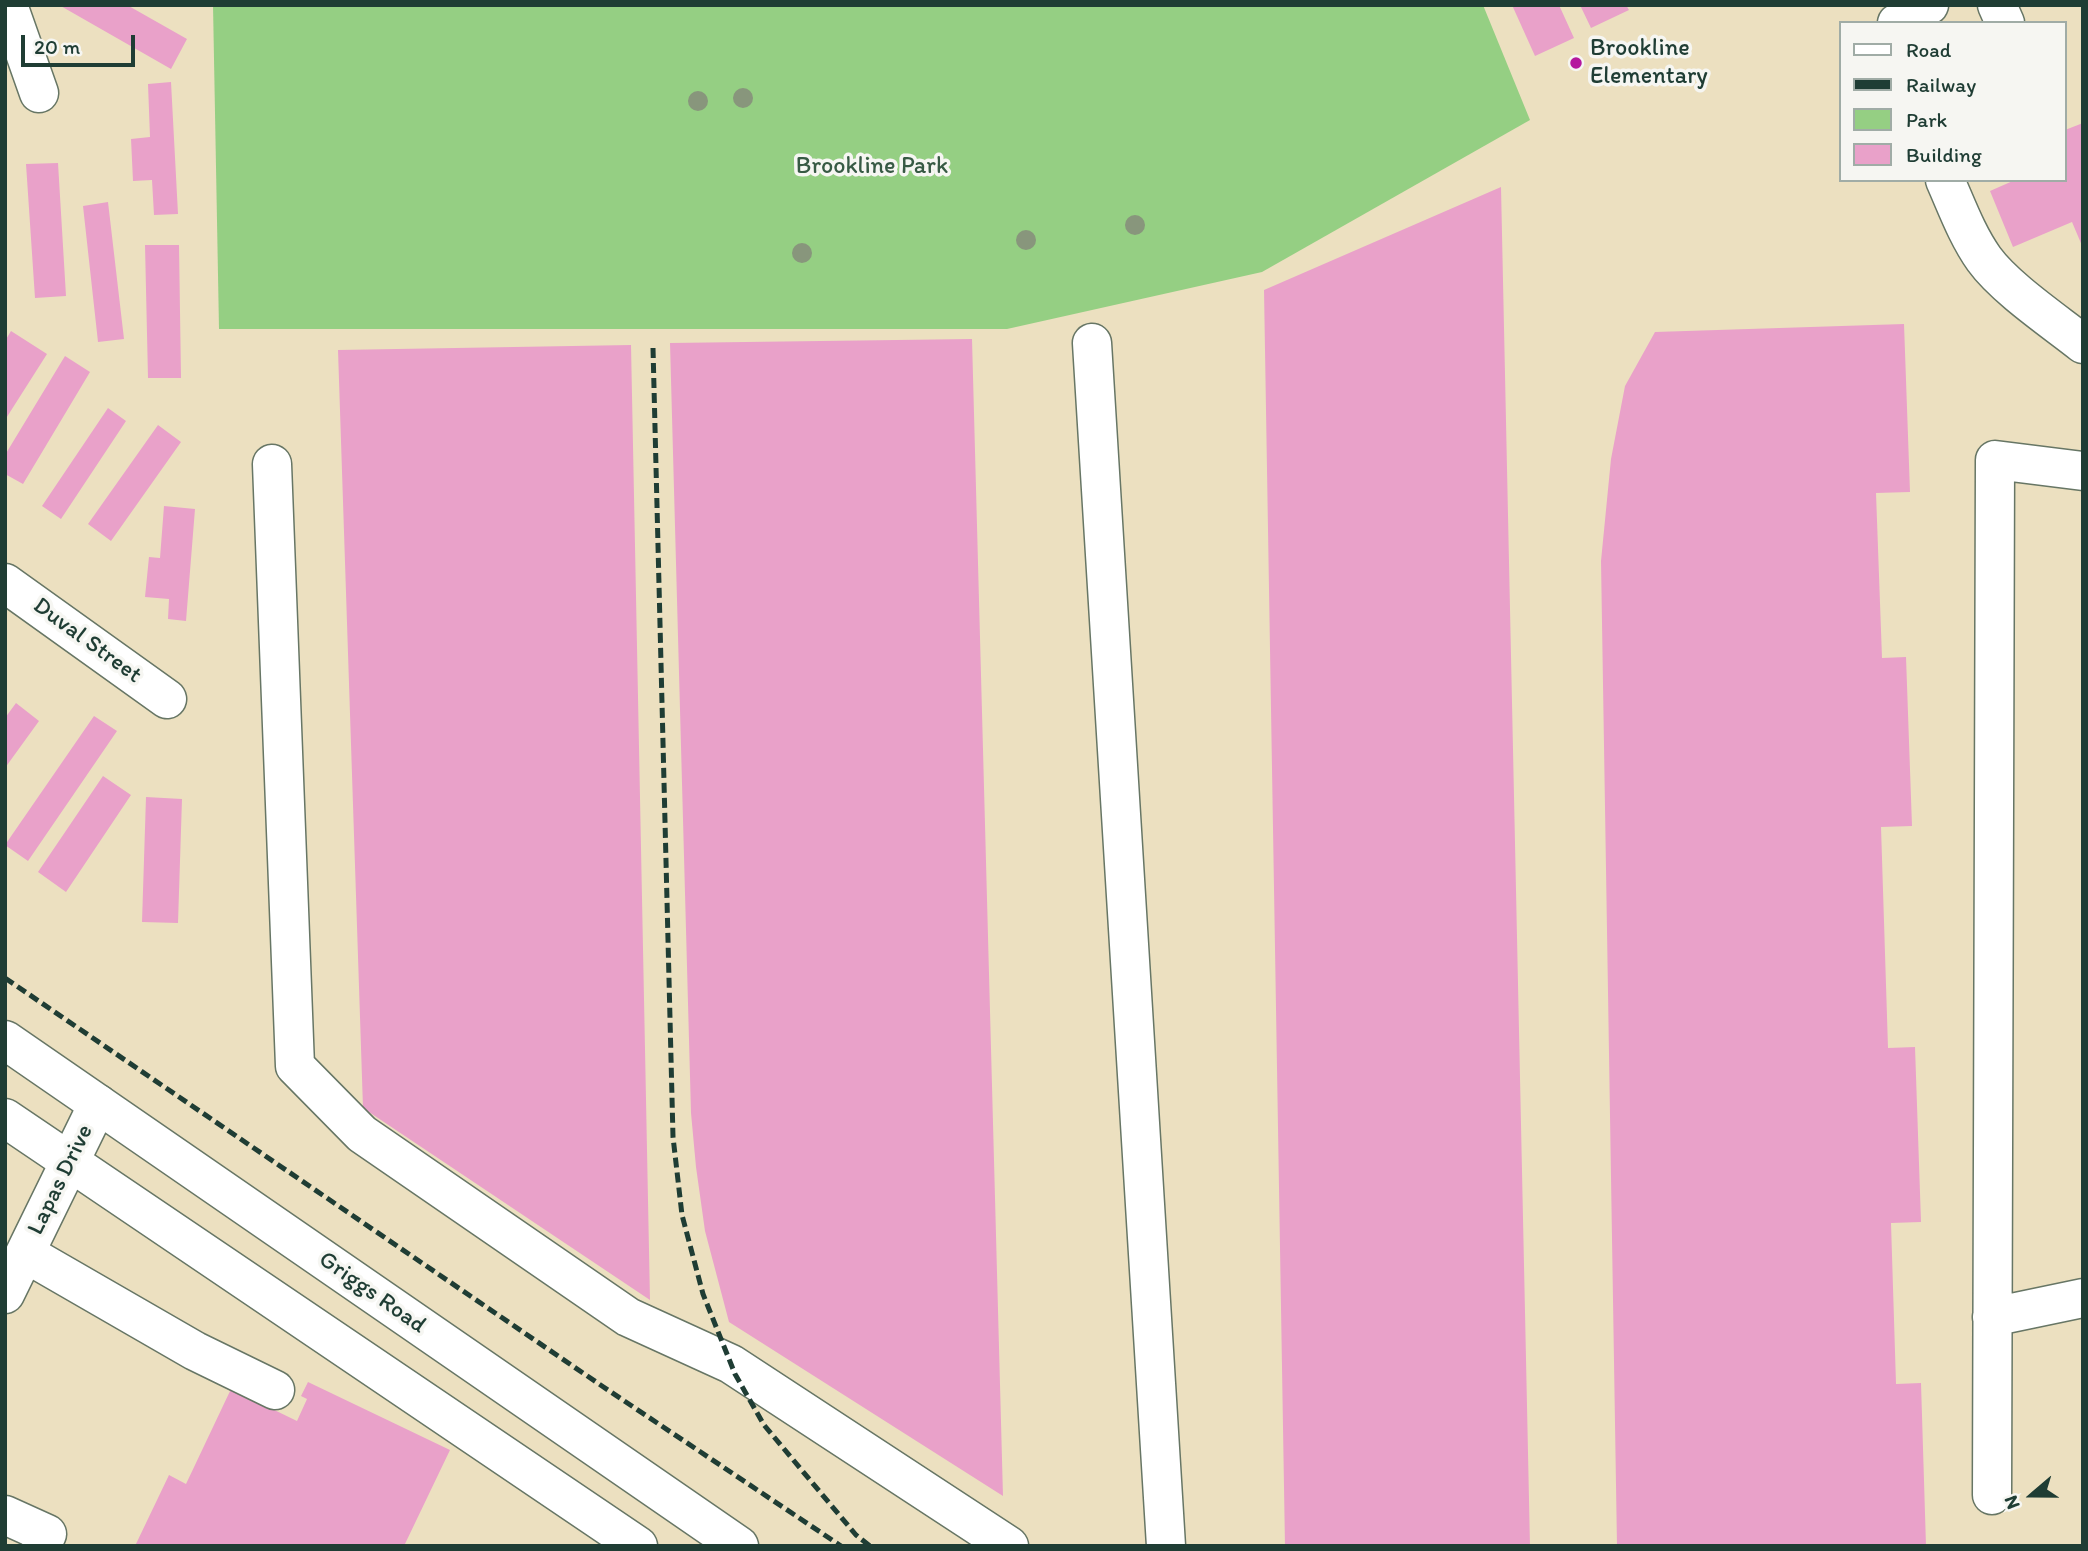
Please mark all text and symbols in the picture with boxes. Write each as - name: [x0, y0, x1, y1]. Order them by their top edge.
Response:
- scale bar: [24, 21, 138, 65]
- legend: [1840, 21, 2067, 182]
- text: 20 m: [34, 34, 80, 59]
- place label: Brookline Elementary: [1590, 35, 1708, 91]
- text: Road: [1906, 37, 1951, 62]
- marker: Brookline Elementary: [1568, 55, 1584, 71]
- text: Railway: [1906, 72, 1976, 97]
- text: Park: [1906, 107, 1947, 132]
- text: Building: [1906, 142, 1982, 167]
- park label: Brookline Park: [796, 153, 948, 181]
- street label: Duval Street: [27, 592, 147, 690]
- street label: Lapas Drive: [22, 1120, 100, 1240]
- street label: Griggs Road: [313, 1245, 431, 1341]
- north arrow: [1997, 1460, 2067, 1530]
- text: N: [1999, 1492, 2025, 1512]

